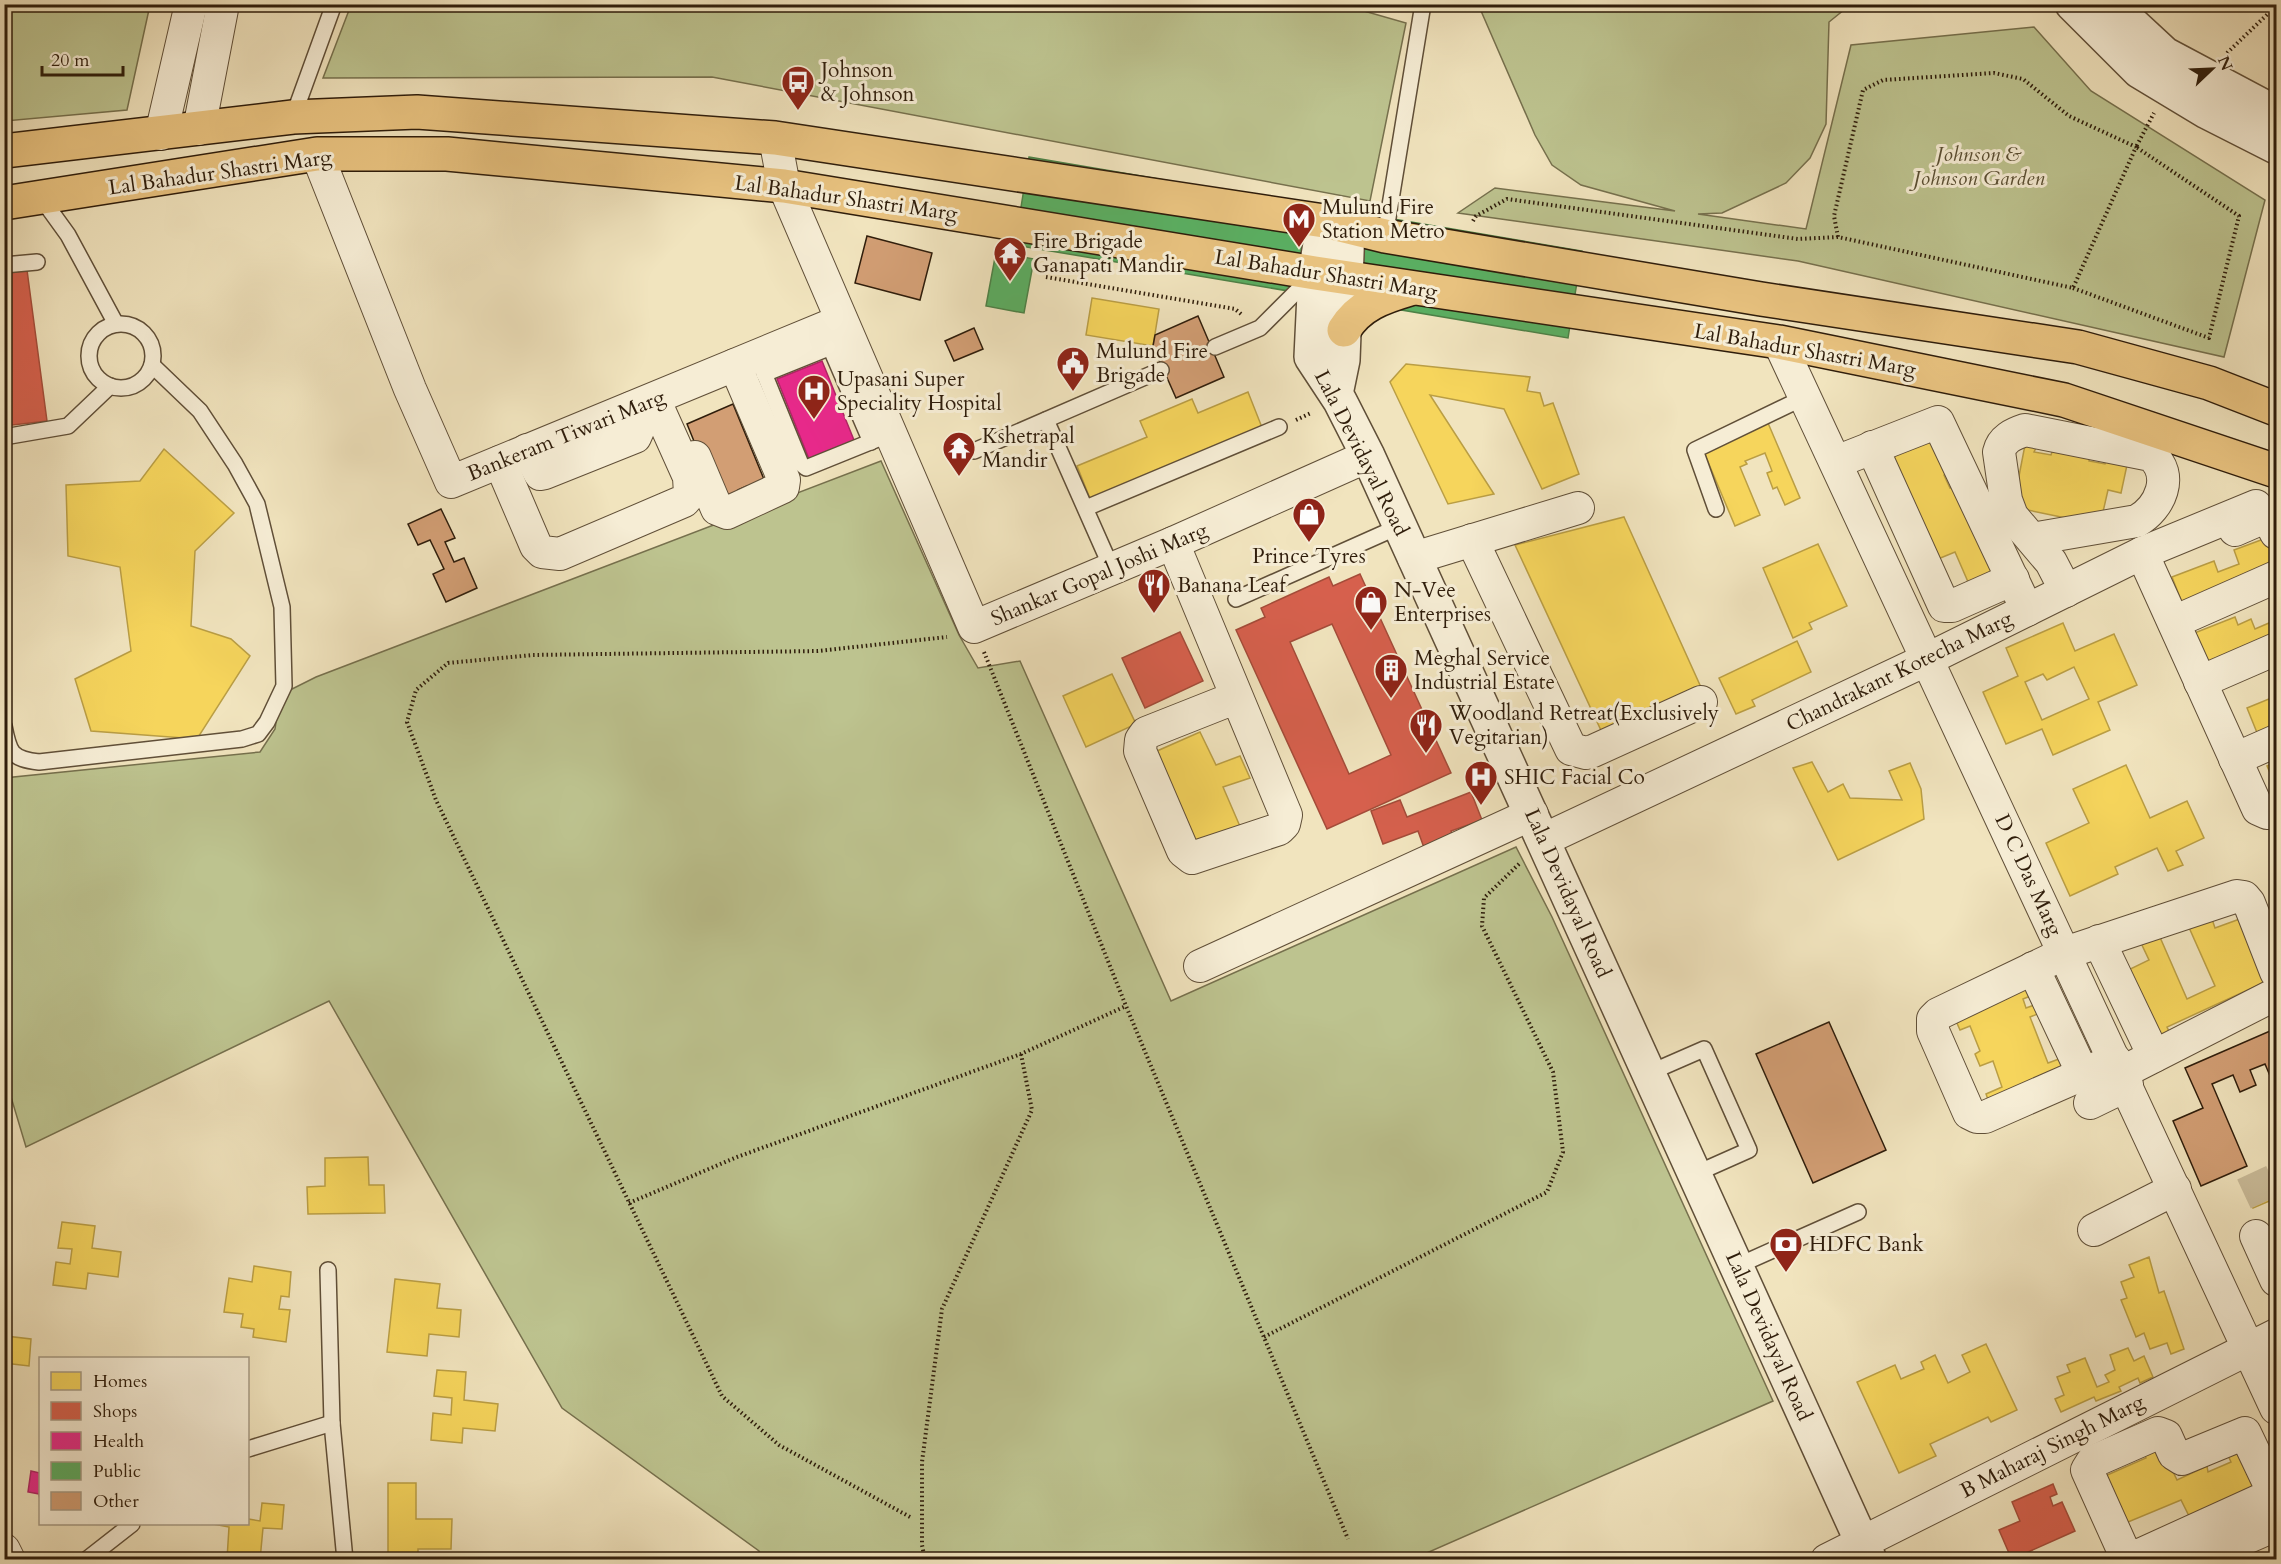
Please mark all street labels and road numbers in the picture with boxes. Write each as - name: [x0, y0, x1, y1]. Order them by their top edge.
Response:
- street label: Lal Bahadur Shastri Marg: [107, 142, 334, 203]
- street label: Lal Bahadur Shastri Marg: [733, 168, 960, 229]
- street label: Lal Bahadur Shastri Marg: [1213, 243, 1440, 306]
- street label: Lal Bahadur Shastri Marg: [1692, 317, 1918, 384]
- street label: Lala Devidayal Road: [1307, 365, 1416, 541]
- street label: Bankeram Tiwari Marg: [463, 382, 670, 488]
- street label: Shankar Gopal Joshi Marg: [986, 516, 1212, 633]
- street label: Chandrakant Kotecha Marg: [1781, 604, 2017, 739]
- street label: Lala Devidayal Road: [1517, 804, 1618, 982]
- street label: D C Das Marg: [1988, 809, 2070, 941]
- street label: Lala Devidayal Road: [1718, 1247, 1819, 1425]
- street label: B Maharaj Singh Marg: [1955, 1387, 2150, 1506]

